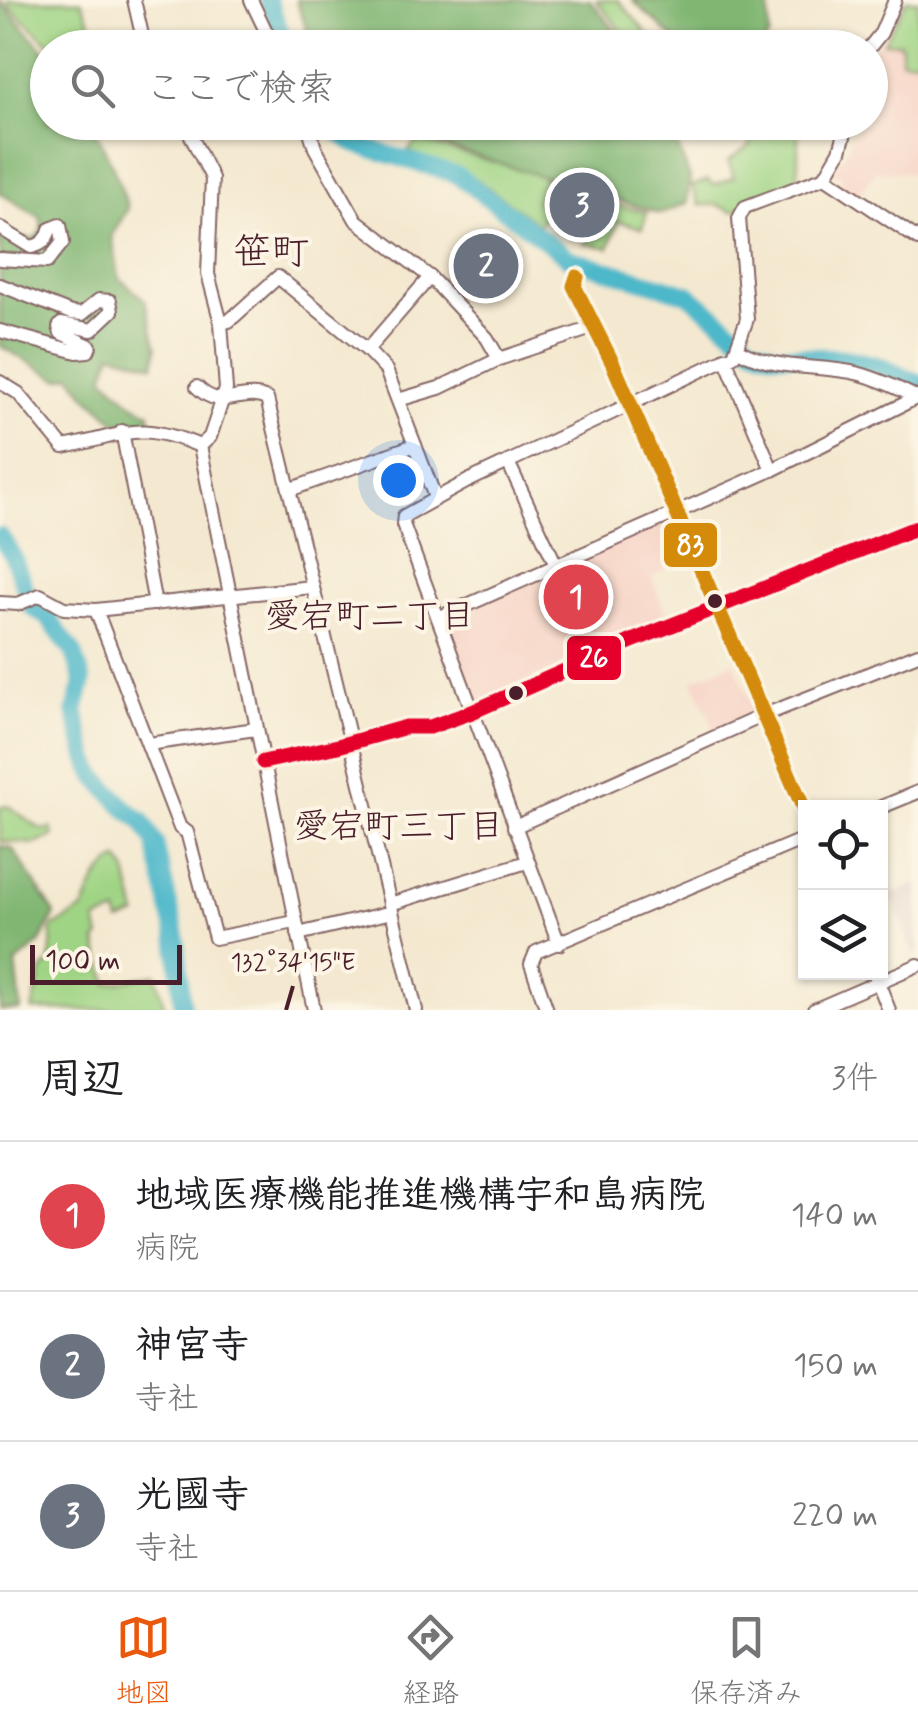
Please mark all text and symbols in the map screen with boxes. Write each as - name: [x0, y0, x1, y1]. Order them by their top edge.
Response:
- search box: [30, 30, 888, 140]
- icon: search: [65, 58, 120, 113]
- text: ここで検索: [145, 65, 335, 114]
- pin: 3: [550, 168, 614, 242]
- pin: 2: [454, 228, 518, 304]
- district label: 笹町: [233, 229, 309, 278]
- your location: [373, 455, 424, 506]
- line badge: 83: [662, 521, 719, 569]
- text: 83: [676, 528, 704, 565]
- pin: 1: [544, 560, 608, 634]
- unlabelled marker: [705, 591, 725, 611]
- district label: 愛宕町二丁目: [265, 594, 475, 640]
- line badge: 26: [565, 634, 623, 682]
- text: 26: [579, 641, 609, 678]
- unlabelled marker: [506, 683, 526, 703]
- map controls: [798, 800, 888, 980]
- button: locate: [798, 800, 888, 890]
- district label: 愛宕町三丁目: [294, 804, 504, 850]
- button: layers: [798, 890, 888, 980]
- scale bar: [30, 940, 182, 984]
- text: 100 m: [45, 944, 120, 981]
- text: 132°34'15"E: [230, 947, 356, 980]
- text: 周辺: [40, 1053, 124, 1108]
- text: 3件: [832, 1058, 878, 1100]
- text: 地域医療機能推進機構宇和島病院: [135, 1172, 705, 1221]
- text: 1: [65, 1195, 80, 1237]
- text: 140 m: [791, 1195, 878, 1237]
- text: 病院: [135, 1228, 199, 1270]
- text: 神宮寺: [135, 1322, 249, 1371]
- text: 2: [65, 1345, 80, 1387]
- text: 150 m: [793, 1345, 878, 1387]
- text: 寺社: [135, 1378, 199, 1420]
- text: 光國寺: [135, 1472, 249, 1521]
- text: 3: [65, 1495, 80, 1537]
- text: 220 m: [792, 1495, 878, 1537]
- text: 寺社: [135, 1528, 199, 1570]
- tab: 地図: [116, 1610, 172, 1713]
- tab: 経路: [403, 1610, 459, 1713]
- tab: 保存済み: [690, 1610, 802, 1713]

